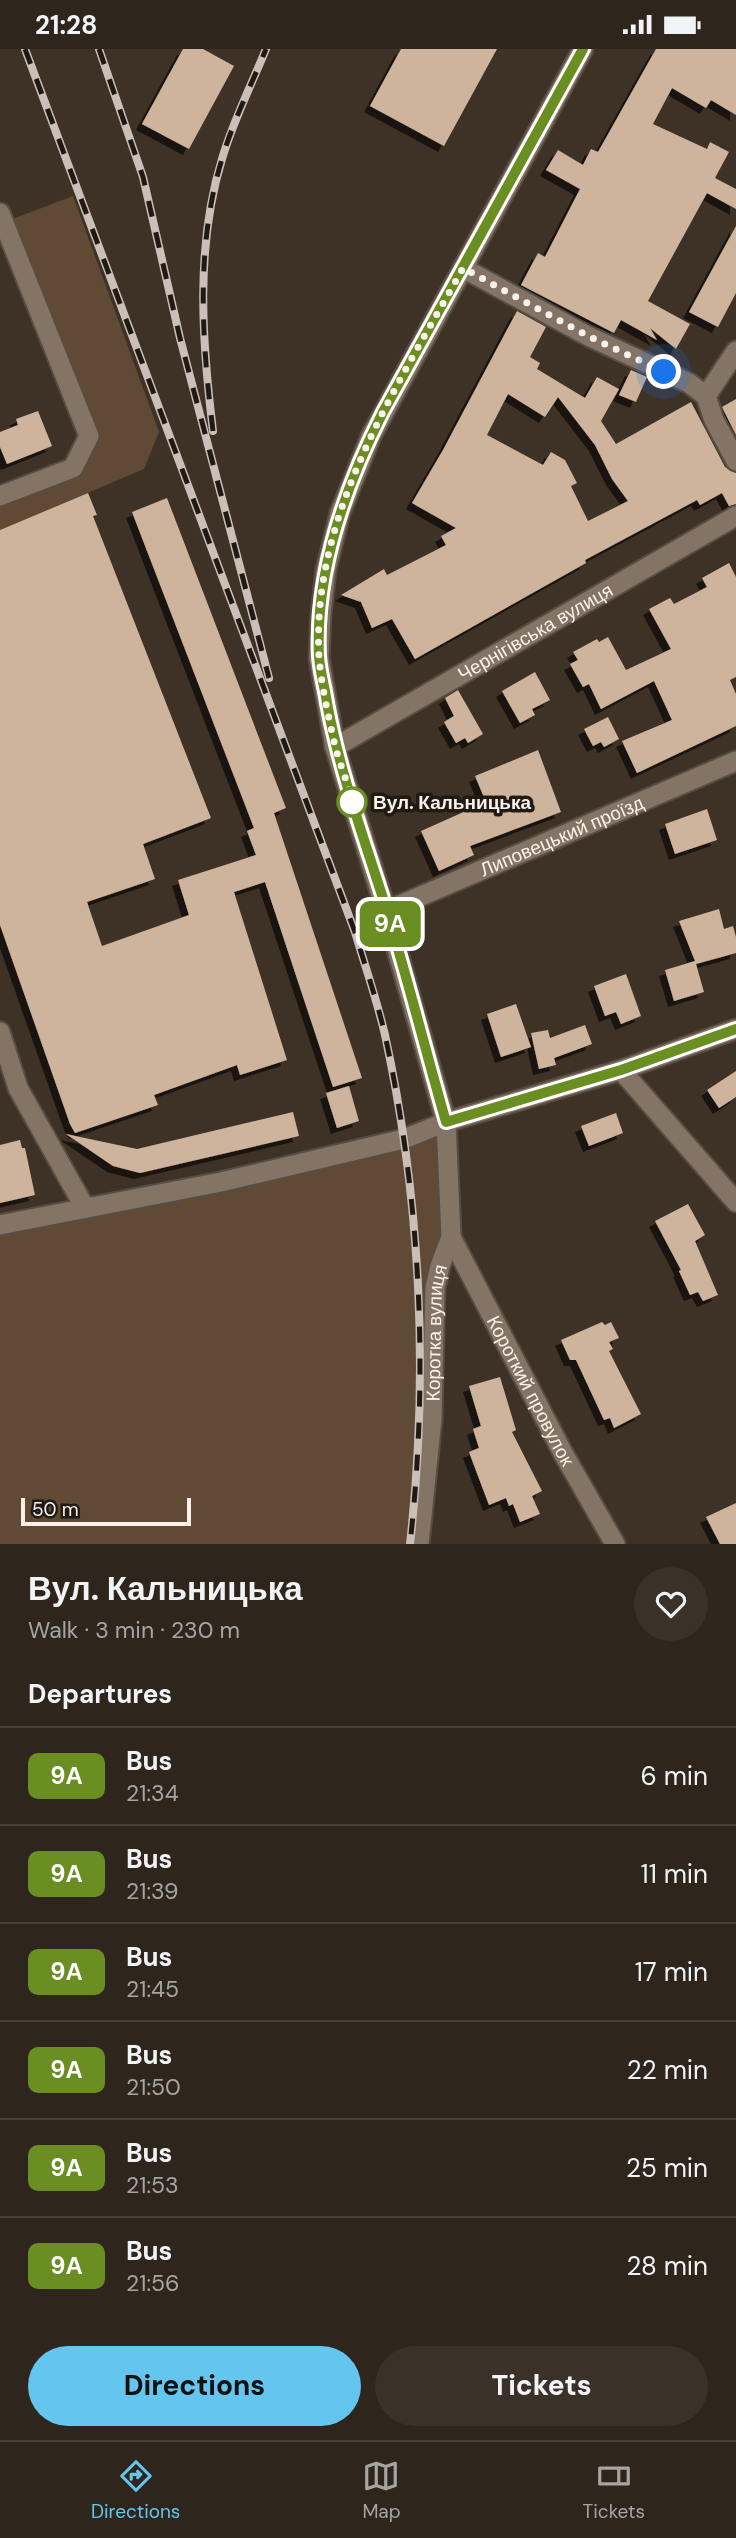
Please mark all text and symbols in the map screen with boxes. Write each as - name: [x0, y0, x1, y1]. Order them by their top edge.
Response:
- text: 21:28: [35, 8, 97, 42]
- your location: [646, 354, 681, 389]
- street label: Чернігівська вулиця: [453, 577, 617, 686]
- marker: Вул. Кальницька: [337, 787, 367, 817]
- place label: Вул. Кальницька: [373, 790, 532, 815]
- street label: Липовецький проїзд: [476, 790, 647, 882]
- line badge: 9А: [358, 901, 422, 947]
- text: 9А: [374, 908, 406, 939]
- street label: Коротка вулиця: [420, 1262, 452, 1402]
- street label: Короткий провулок: [481, 1311, 581, 1471]
- scale bar: [21, 1495, 191, 1527]
- text: 50 m: [32, 1497, 79, 1522]
- text: Вул. Кальницька: [28, 1567, 303, 1610]
- button: heart: [634, 1567, 708, 1641]
- text: Walk · 3 min · 230 m: [28, 1615, 240, 1645]
- text: Departures: [28, 1677, 172, 1711]
- text: Bus: [126, 1744, 172, 1778]
- text: 6 min: [640, 1759, 708, 1793]
- text: 9А: [50, 1760, 83, 1791]
- text: 21:34: [126, 1778, 179, 1808]
- text: Bus: [126, 1842, 172, 1876]
- text: 11 min: [641, 1857, 708, 1891]
- text: 9А: [50, 1858, 83, 1889]
- text: 21:39: [126, 1876, 178, 1906]
- text: Bus: [126, 1940, 172, 1974]
- text: 17 min: [635, 1955, 708, 1989]
- text: 9А: [50, 1956, 83, 1987]
- text: 21:45: [126, 1974, 179, 2004]
- text: Bus: [126, 2038, 172, 2072]
- text: 22 min: [627, 2053, 708, 2087]
- text: 9А: [50, 2054, 83, 2085]
- text: 21:50: [126, 2072, 181, 2102]
- text: Bus: [126, 2136, 172, 2170]
- text: 25 min: [626, 2151, 708, 2185]
- text: 9А: [50, 2152, 83, 2183]
- text: 21:53: [126, 2170, 179, 2200]
- text: Bus: [126, 2234, 172, 2268]
- text: 28 min: [626, 2249, 708, 2283]
- text: 9А: [50, 2250, 83, 2281]
- text: 21:56: [126, 2268, 180, 2298]
- button: Directions: [28, 2346, 361, 2426]
- button: Tickets: [375, 2346, 708, 2426]
- tab: Directions: [91, 2457, 180, 2524]
- tab: Map: [362, 2457, 401, 2524]
- tab: Tickets: [583, 2457, 645, 2524]

